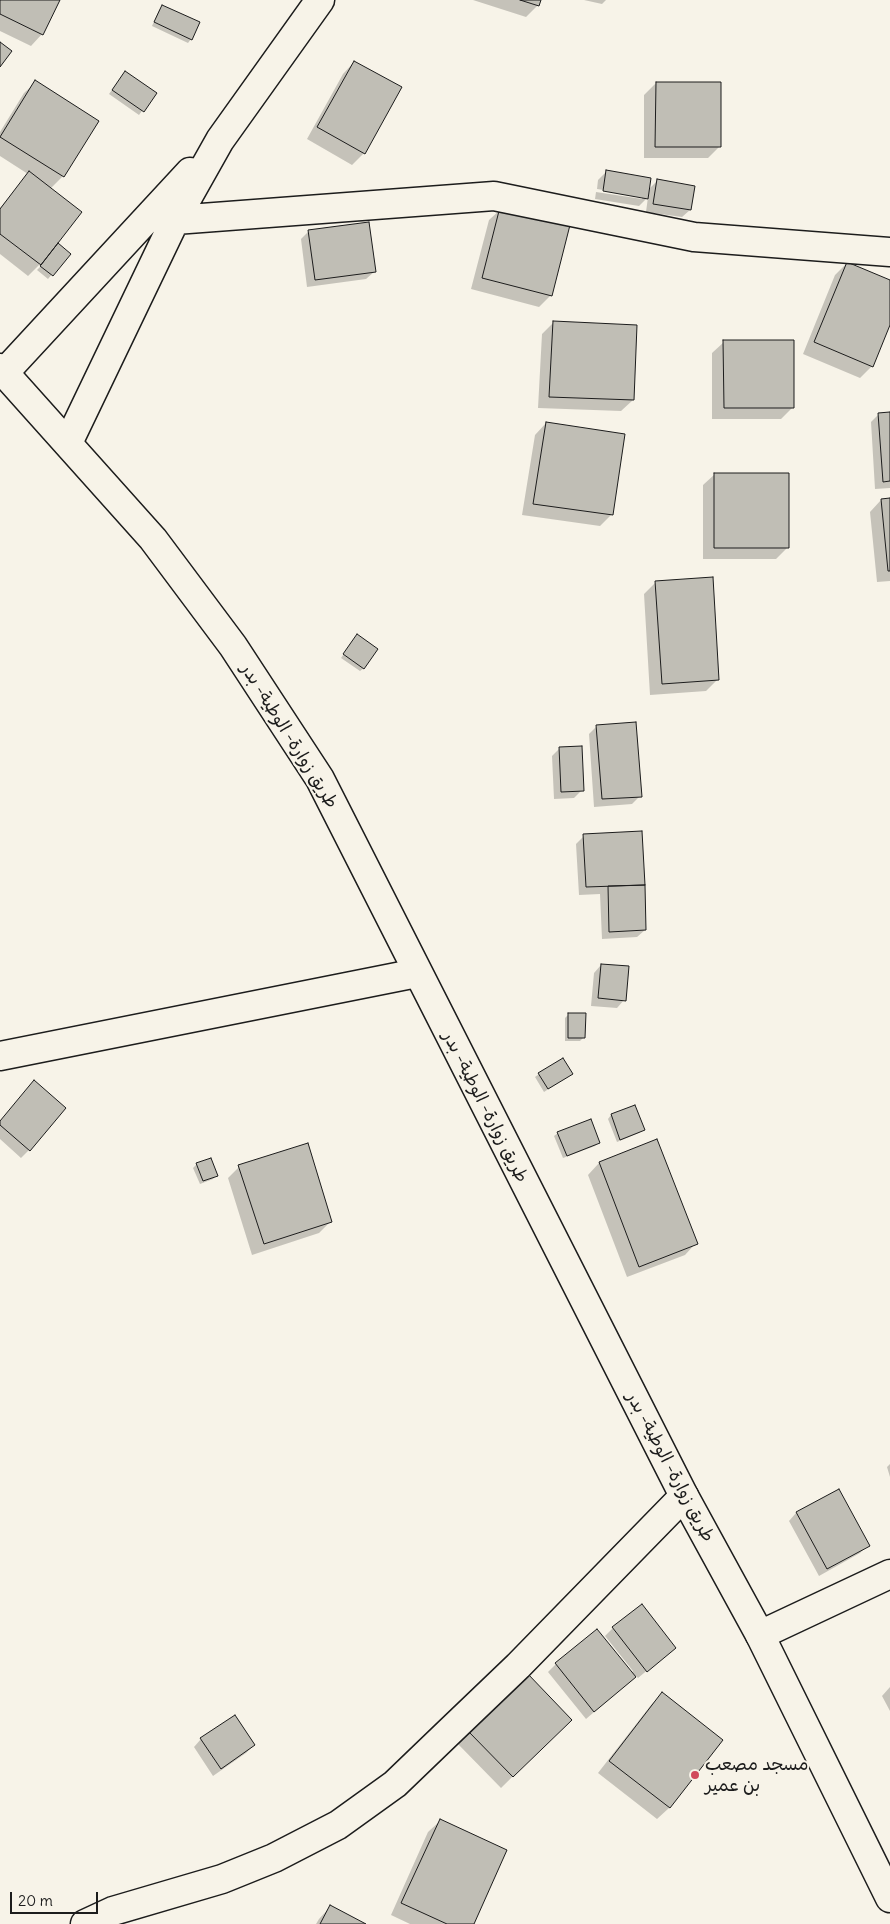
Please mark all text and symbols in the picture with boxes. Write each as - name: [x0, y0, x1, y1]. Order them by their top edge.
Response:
- street label: طريق زوارة- الوطية- بدر: [236, 660, 342, 812]
- street label: طريق زوارة- الوطية- بدر: [438, 1028, 532, 1186]
- street label: طريق زوارة- الوطية- بدر: [621, 1388, 719, 1546]
- place label: مسجد مصعب بن عمير: [705, 1754, 808, 1796]
- marker: مسجد مصعب بن عمير: [689, 1769, 701, 1781]
- scale bar: [12, 1882, 100, 1914]
- text: 20 m: [18, 1891, 53, 1910]

